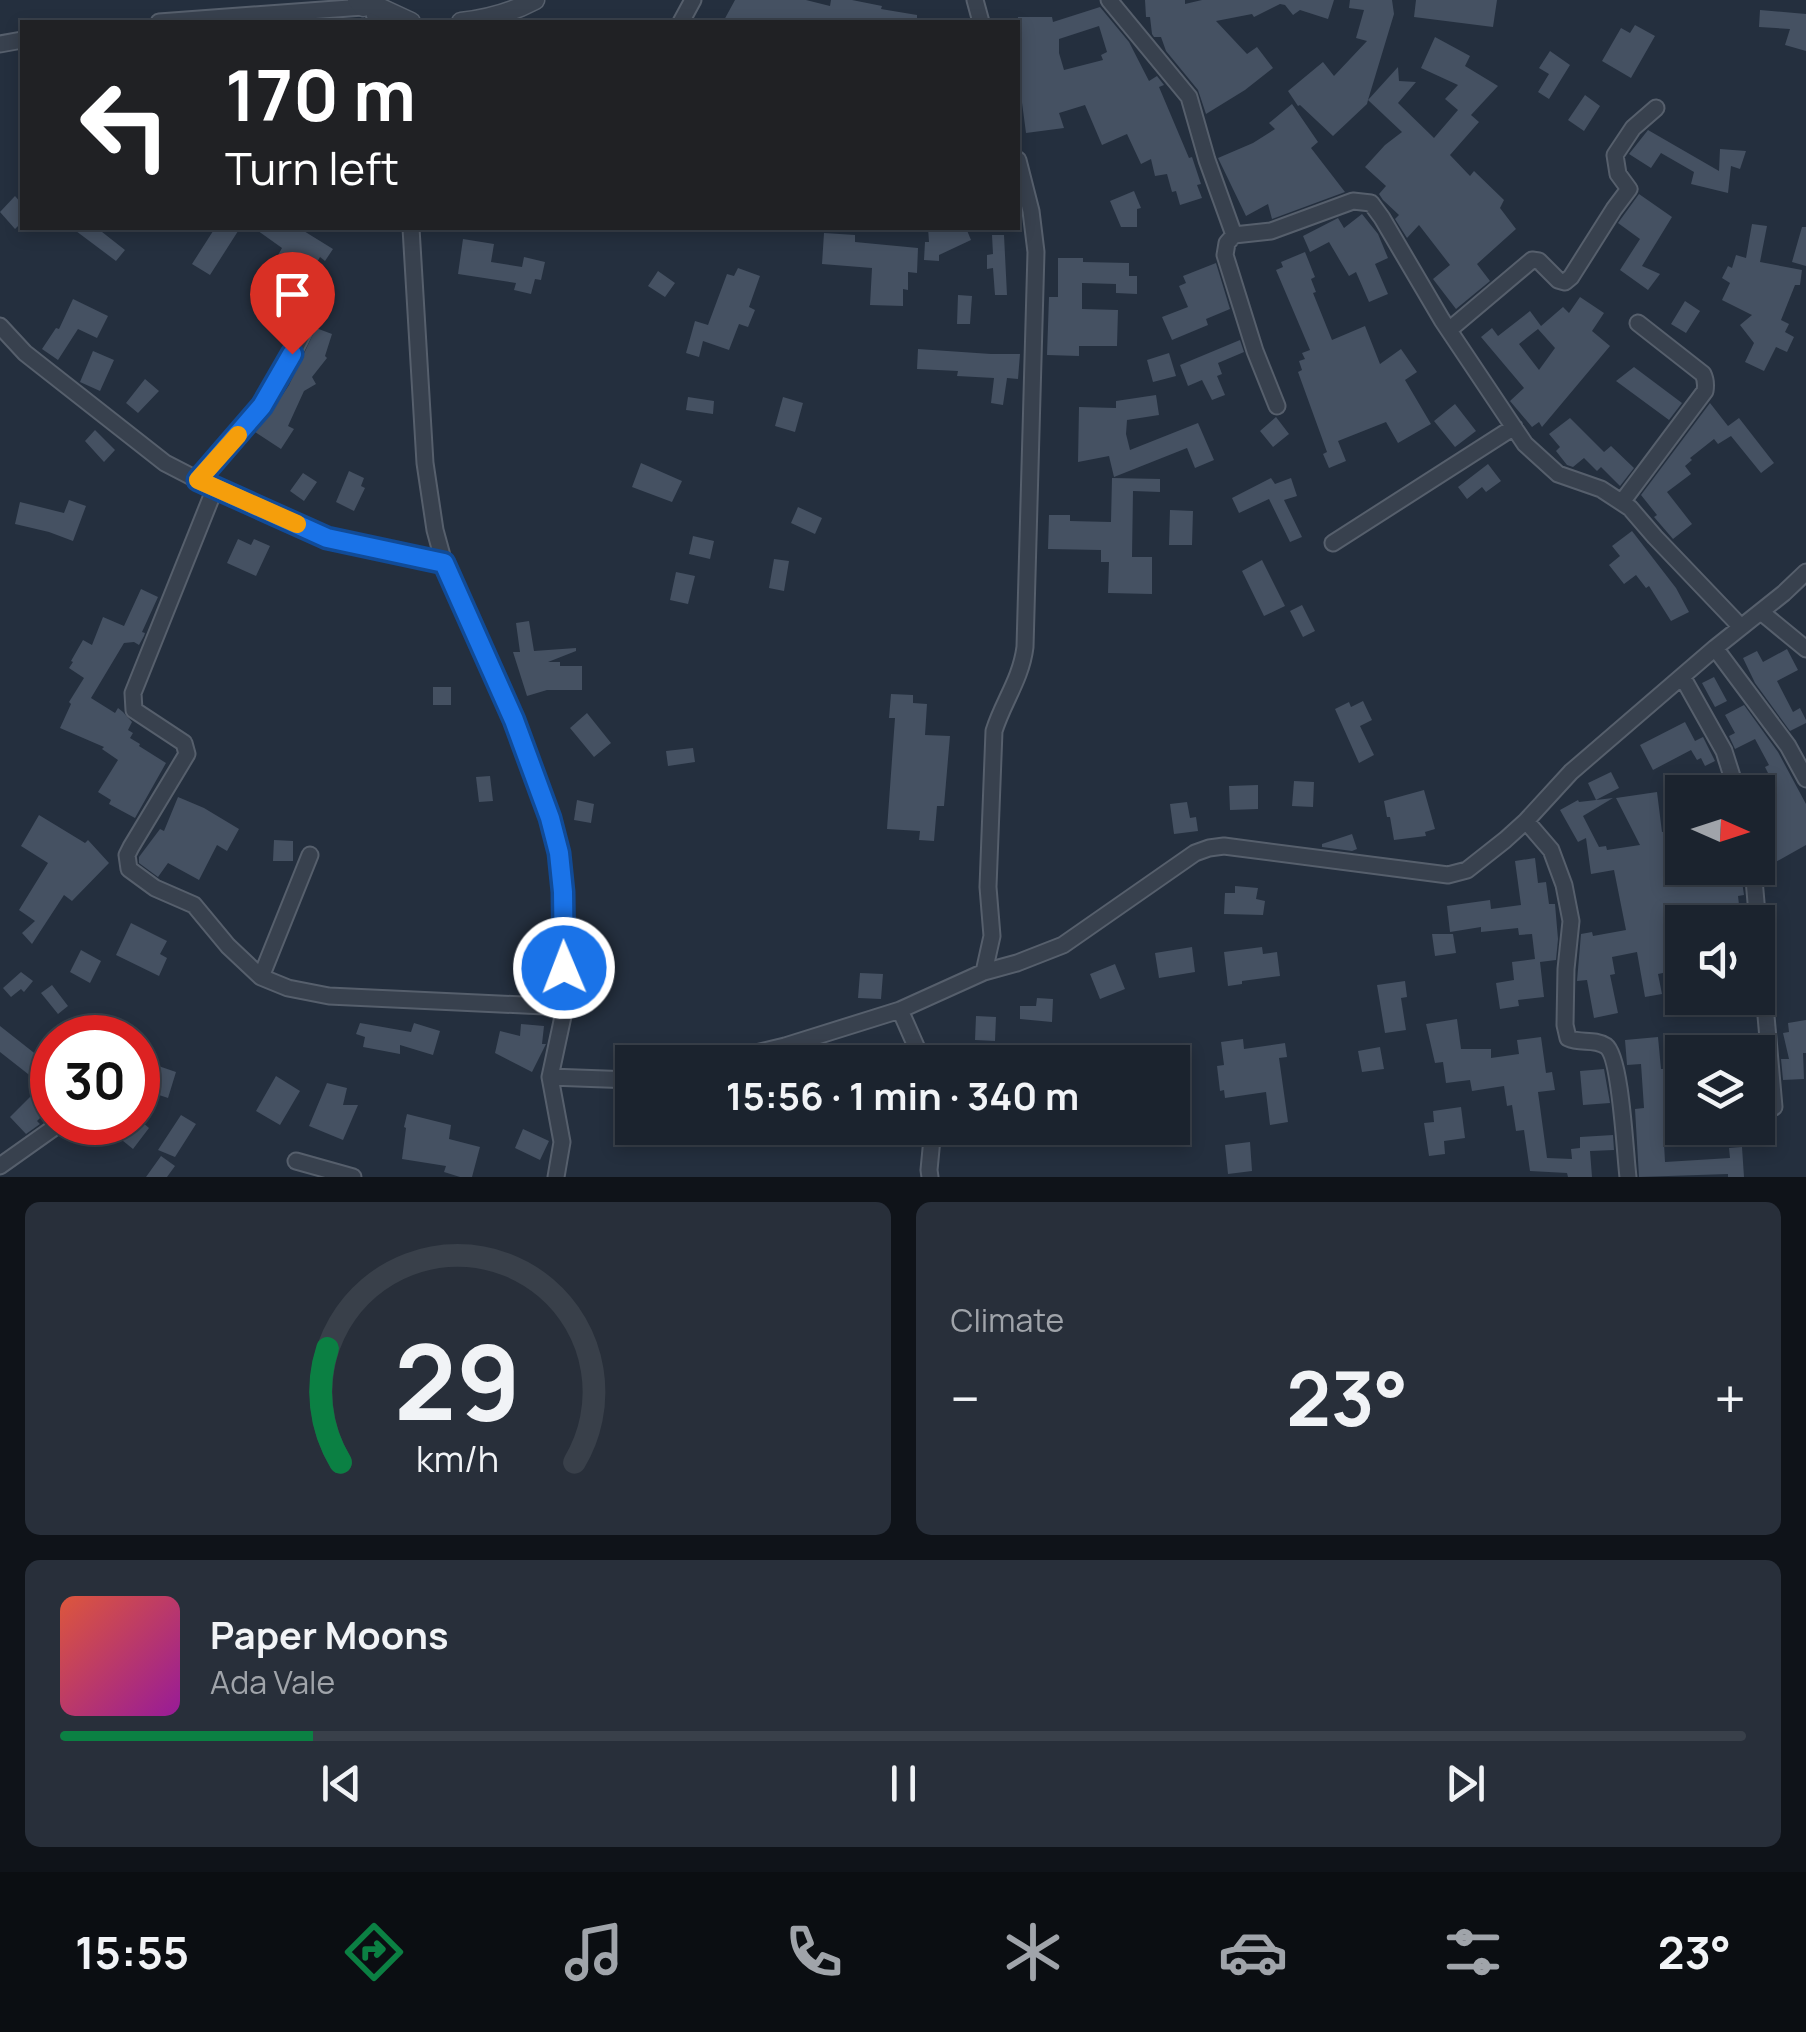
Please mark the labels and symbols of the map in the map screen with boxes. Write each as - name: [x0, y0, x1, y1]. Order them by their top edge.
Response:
- pin: [250, 252, 335, 355]
- north arrow: [1665, 775, 1775, 885]
- position arrow: [512, 916, 616, 1020]
- speed limit sign: 30: [30, 1015, 160, 1145]

